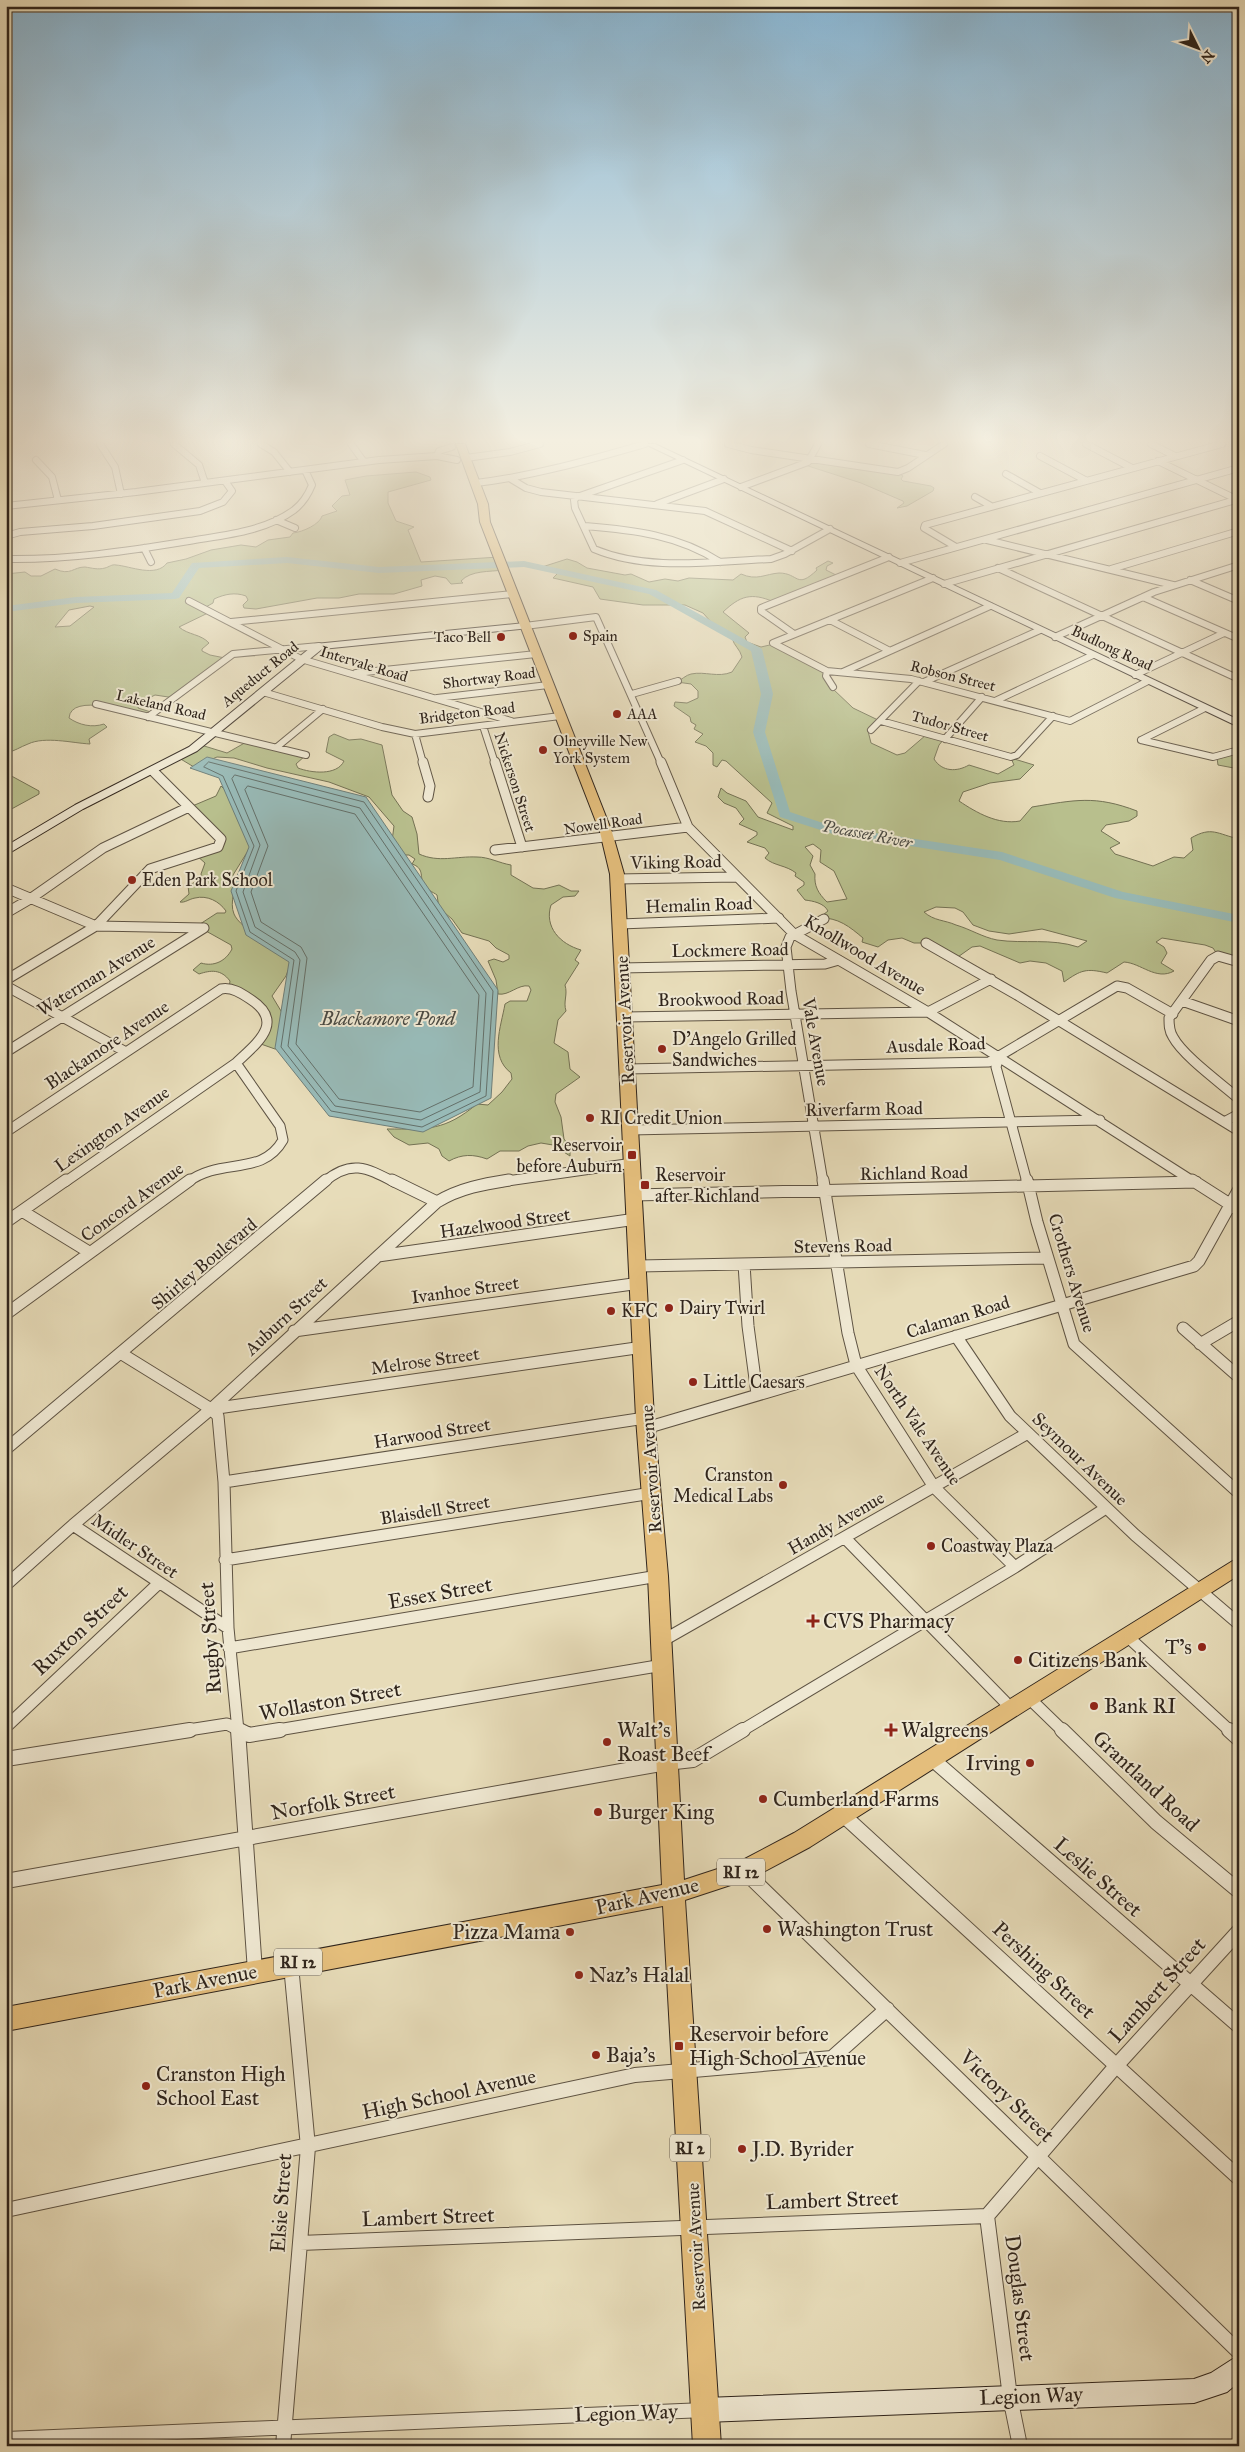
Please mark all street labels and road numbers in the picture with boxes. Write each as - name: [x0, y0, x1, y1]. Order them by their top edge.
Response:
- street label: Budlong Road: [1069, 621, 1156, 675]
- street label: Aqueduct Road: [217, 637, 303, 712]
- street label: Intervale Road: [318, 642, 410, 686]
- street label: Robson Street: [909, 657, 998, 695]
- street label: Shortway Road: [441, 663, 537, 693]
- street label: Lakeland Road: [114, 686, 208, 724]
- street label: Bridgeton Road: [418, 698, 517, 728]
- street label: Tudor Street: [909, 706, 991, 746]
- street label: Nickerson Street: [490, 730, 540, 835]
- street label: Nowell Road: [562, 810, 644, 838]
- street label: Viking Road: [629, 850, 722, 875]
- street label: Hemalin Road: [645, 892, 753, 918]
- street label: Knollwood Avenue: [800, 910, 930, 1000]
- street label: Waterman Avenue: [33, 931, 159, 1021]
- street label: Lockmere Road: [671, 938, 789, 962]
- street label: Reservoir Avenue: [611, 955, 639, 1085]
- street label: Brookwood Road: [658, 987, 784, 1011]
- street label: Vale Avenue: [797, 995, 835, 1088]
- street label: Blackamore Avenue: [41, 996, 173, 1094]
- street label: Ausdale Road: [885, 1032, 986, 1058]
- street label: Lexington Avenue: [50, 1081, 174, 1178]
- street label: Riverfarm Road: [805, 1097, 923, 1121]
- street label: Concord Avenue: [76, 1157, 188, 1247]
- street label: Richland Road: [860, 1161, 968, 1185]
- street label: Hazelwood Street: [438, 1203, 572, 1243]
- street label: Crothers Avenue: [1043, 1211, 1101, 1335]
- street label: Shirley Boulevard: [147, 1213, 261, 1315]
- street label: Stevens Road: [794, 1234, 892, 1258]
- street label: Ivanhoe Street: [410, 1271, 521, 1308]
- street label: Auburn Street: [239, 1272, 332, 1360]
- street label: Calaman Road: [904, 1291, 1012, 1343]
- street label: Melrose Street: [369, 1342, 481, 1379]
- street label: North Vale Avenue: [870, 1361, 966, 1489]
- street label: Reservoir Avenue: [636, 1404, 666, 1534]
- street label: Seymour Avenue: [1028, 1408, 1132, 1510]
- street label: Harwood Street: [372, 1413, 492, 1453]
- street label: Handy Avenue: [784, 1486, 888, 1560]
- street label: Blaisdell Street: [379, 1490, 492, 1530]
- street label: Midler Street: [87, 1509, 183, 1583]
- street label: Essex Street: [386, 1571, 495, 1615]
- street label: Ruxton Street: [27, 1579, 134, 1681]
- street label: Rugby Street: [193, 1581, 227, 1695]
- street label: Wollaston Street: [257, 1676, 404, 1726]
- street label: Grantland Road: [1087, 1725, 1205, 1837]
- street label: Norfolk Street: [269, 1778, 398, 1826]
- street label: Leslie Street: [1048, 1832, 1148, 1923]
- road number: RI 12: [717, 1858, 765, 1885]
- street label: Park Avenue: [593, 1871, 702, 1921]
- street label: Pershing Street: [987, 1916, 1101, 2025]
- street label: Lambert Street: [1103, 1932, 1211, 2048]
- road number: RI 12: [274, 1948, 322, 1975]
- street label: Park Avenue: [151, 1958, 260, 2004]
- street label: Victory Street: [953, 2044, 1060, 2148]
- street label: High School Avenue: [360, 2063, 539, 2125]
- road number: RI 2: [670, 2134, 710, 2162]
- street label: Elsie Street: [265, 2152, 297, 2254]
- street label: Reservoir Avenue: [682, 2182, 710, 2312]
- street label: Lambert Street: [765, 2185, 899, 2215]
- street label: Lambert Street: [361, 2202, 495, 2232]
- street label: Douglas Street: [999, 2233, 1041, 2363]
- street label: Legion Way: [979, 2381, 1084, 2411]
- street label: Legion Way: [574, 2398, 679, 2428]

